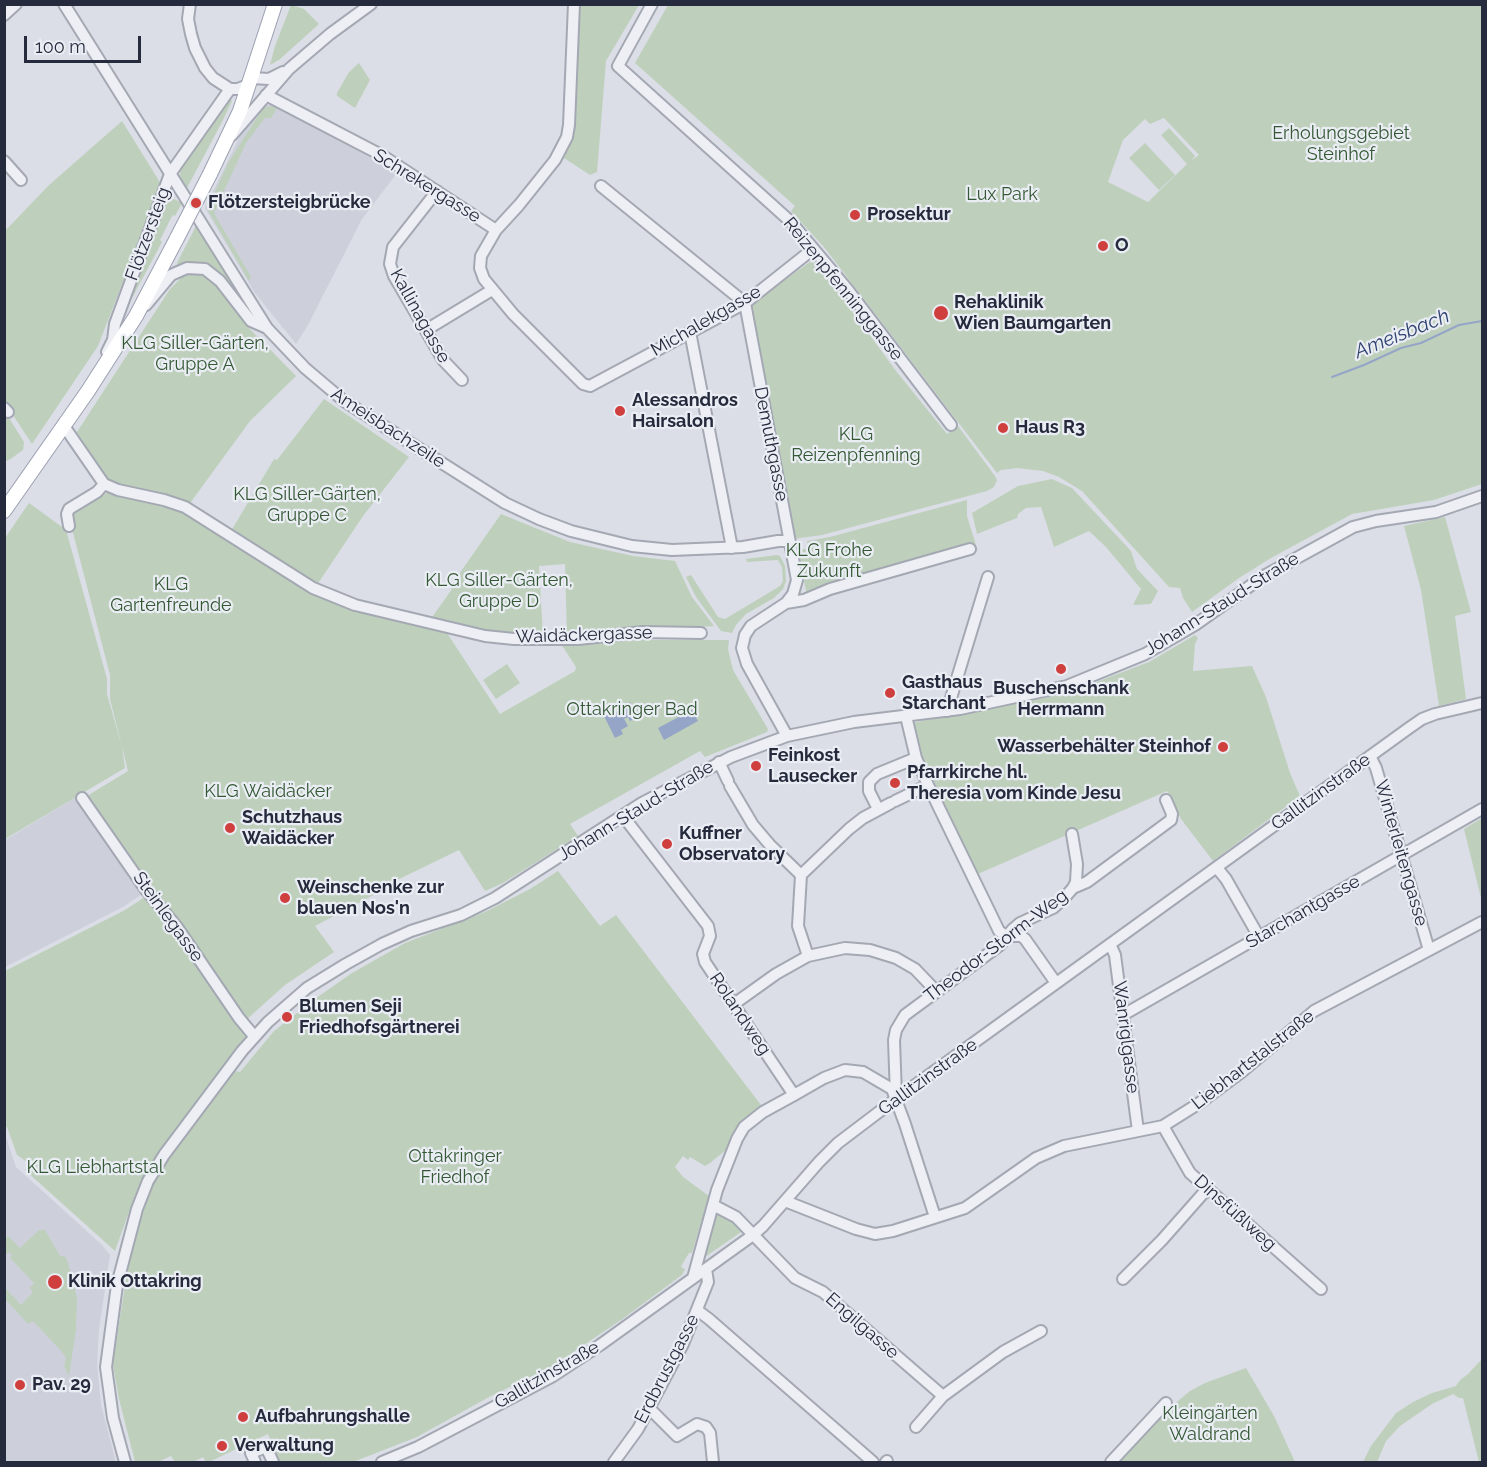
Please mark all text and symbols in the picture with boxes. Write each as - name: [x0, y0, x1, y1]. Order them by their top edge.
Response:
- scale bar: [27, 24, 144, 62]
- text: 100 m: [35, 36, 86, 57]
- park label: Erholungsgebiet Steinhof: [1272, 123, 1410, 166]
- street label: Schrekergasse: [369, 144, 485, 228]
- street label: Flötzersteig: [121, 184, 175, 284]
- park label: Lux Park: [966, 184, 1038, 206]
- place label: Flötzersteigbrücke: [208, 192, 371, 214]
- marker: Flötzersteigbrücke: [189, 196, 203, 210]
- place label: Prosektur: [867, 204, 951, 226]
- marker: Prosektur: [848, 208, 862, 222]
- street label: Reizenpfenninggasse: [779, 213, 907, 365]
- place label: O: [1115, 235, 1129, 257]
- marker: O: [1096, 239, 1110, 253]
- street label: Kallinagasse: [385, 265, 455, 367]
- street label: Michalekgasse: [647, 281, 765, 361]
- place label: Rehaklinik Wien Baumgarten: [954, 292, 1111, 334]
- marker: Rehaklinik Wien Baumgarten: [932, 304, 950, 322]
- water label: Ameisbach: [1351, 304, 1453, 364]
- park label: KLG Siller-Gärten, Gruppe A: [121, 333, 269, 376]
- street label: Ameisbachzeile: [327, 383, 449, 473]
- street label: Demuthgasse: [749, 385, 793, 503]
- place label: Alessandros Hairsalon: [632, 390, 738, 432]
- marker: Alessandros Hairsalon: [613, 404, 627, 418]
- place label: Haus R3: [1015, 417, 1085, 439]
- marker: Haus R3: [996, 421, 1010, 435]
- park label: KLG Reizenpfenning: [791, 424, 921, 466]
- park label: KLG Siller-Gärten, Gruppe C: [233, 484, 381, 526]
- park label: KLG Frohe Zukunft: [786, 540, 872, 582]
- street label: Johann-Staud-Straße: [1141, 548, 1303, 660]
- park label: KLG Siller-Gärten, Gruppe D: [425, 570, 573, 612]
- park label: KLG Gartenfreunde: [110, 574, 232, 616]
- street label: Waidäckergasse: [515, 622, 653, 648]
- marker: Buschenschank Herrmann: [1054, 662, 1068, 676]
- place label: Gasthaus Starchant: [902, 672, 986, 714]
- place label: Buschenschank Herrmann: [993, 678, 1129, 720]
- marker: Gasthaus Starchant: [883, 686, 897, 700]
- park label: Ottakringer Bad: [566, 699, 698, 721]
- place label: Wasserbehälter Steinhof: [997, 736, 1211, 758]
- marker: Wasserbehälter Steinhof: [1216, 740, 1230, 754]
- place label: Feinkost Lausecker: [768, 745, 857, 788]
- street label: Gallitzinstraße: [1267, 749, 1375, 835]
- street label: Johann-Staud-Straße: [554, 756, 718, 866]
- marker: Feinkost Lausecker: [749, 759, 763, 773]
- place label: Pfarrkirche hl. Theresia vom Kinde Jesu: [907, 762, 1121, 804]
- marker: Pfarrkirche hl. Theresia vom Kinde Jesu: [888, 776, 902, 790]
- street label: Winterleitengasse: [1370, 777, 1432, 929]
- park label: KLG Waidäcker: [204, 781, 332, 803]
- place label: Schutzhaus Waidäcker: [242, 807, 342, 850]
- marker: Schutzhaus Waidäcker: [223, 821, 237, 835]
- place label: Kuffner Observatory: [679, 823, 785, 866]
- marker: Kuffner Observatory: [660, 837, 674, 851]
- street label: Steinlegasse: [128, 868, 208, 966]
- street label: Starchantgasse: [1242, 871, 1364, 953]
- place label: Weinschenke zur blauen Nos'n: [297, 877, 444, 920]
- street label: Theodor-Storm-Weg: [920, 885, 1072, 1007]
- marker: Weinschenke zur blauen Nos'n: [278, 891, 292, 905]
- street label: Rolandweg: [705, 969, 775, 1059]
- street label: Wanriglgasse: [1108, 979, 1144, 1095]
- place label: Blumen Seji Friedhofsgärtnerei: [299, 996, 460, 1038]
- street label: Liebhartstalstraße: [1187, 1005, 1319, 1115]
- marker: Blumen Seji Friedhofsgärtnerei: [280, 1010, 294, 1024]
- street label: Gallitzinstraße: [874, 1034, 982, 1120]
- park label: Ottakringer Friedhof: [408, 1146, 502, 1188]
- park label: KLG Liebhartstal: [26, 1157, 164, 1179]
- street label: Dinsfüßlweg: [1189, 1170, 1281, 1256]
- place label: Klinik Ottakring: [68, 1271, 202, 1293]
- marker: Klinik Ottakring: [46, 1273, 64, 1291]
- street label: Engilgasse: [821, 1288, 903, 1364]
- street label: Erdbrustgasse: [630, 1311, 704, 1427]
- street label: Gallitzinstraße: [491, 1336, 603, 1414]
- place label: Pav. 29: [32, 1374, 91, 1396]
- marker: Pav. 29: [13, 1378, 27, 1392]
- park label: Kleingärten Waldrand: [1162, 1403, 1258, 1446]
- place label: Aufbahrungshalle: [255, 1406, 410, 1428]
- marker: Aufbahrungshalle: [236, 1410, 250, 1424]
- place label: Verwaltung: [234, 1435, 334, 1457]
- marker: Verwaltung: [215, 1439, 229, 1453]

